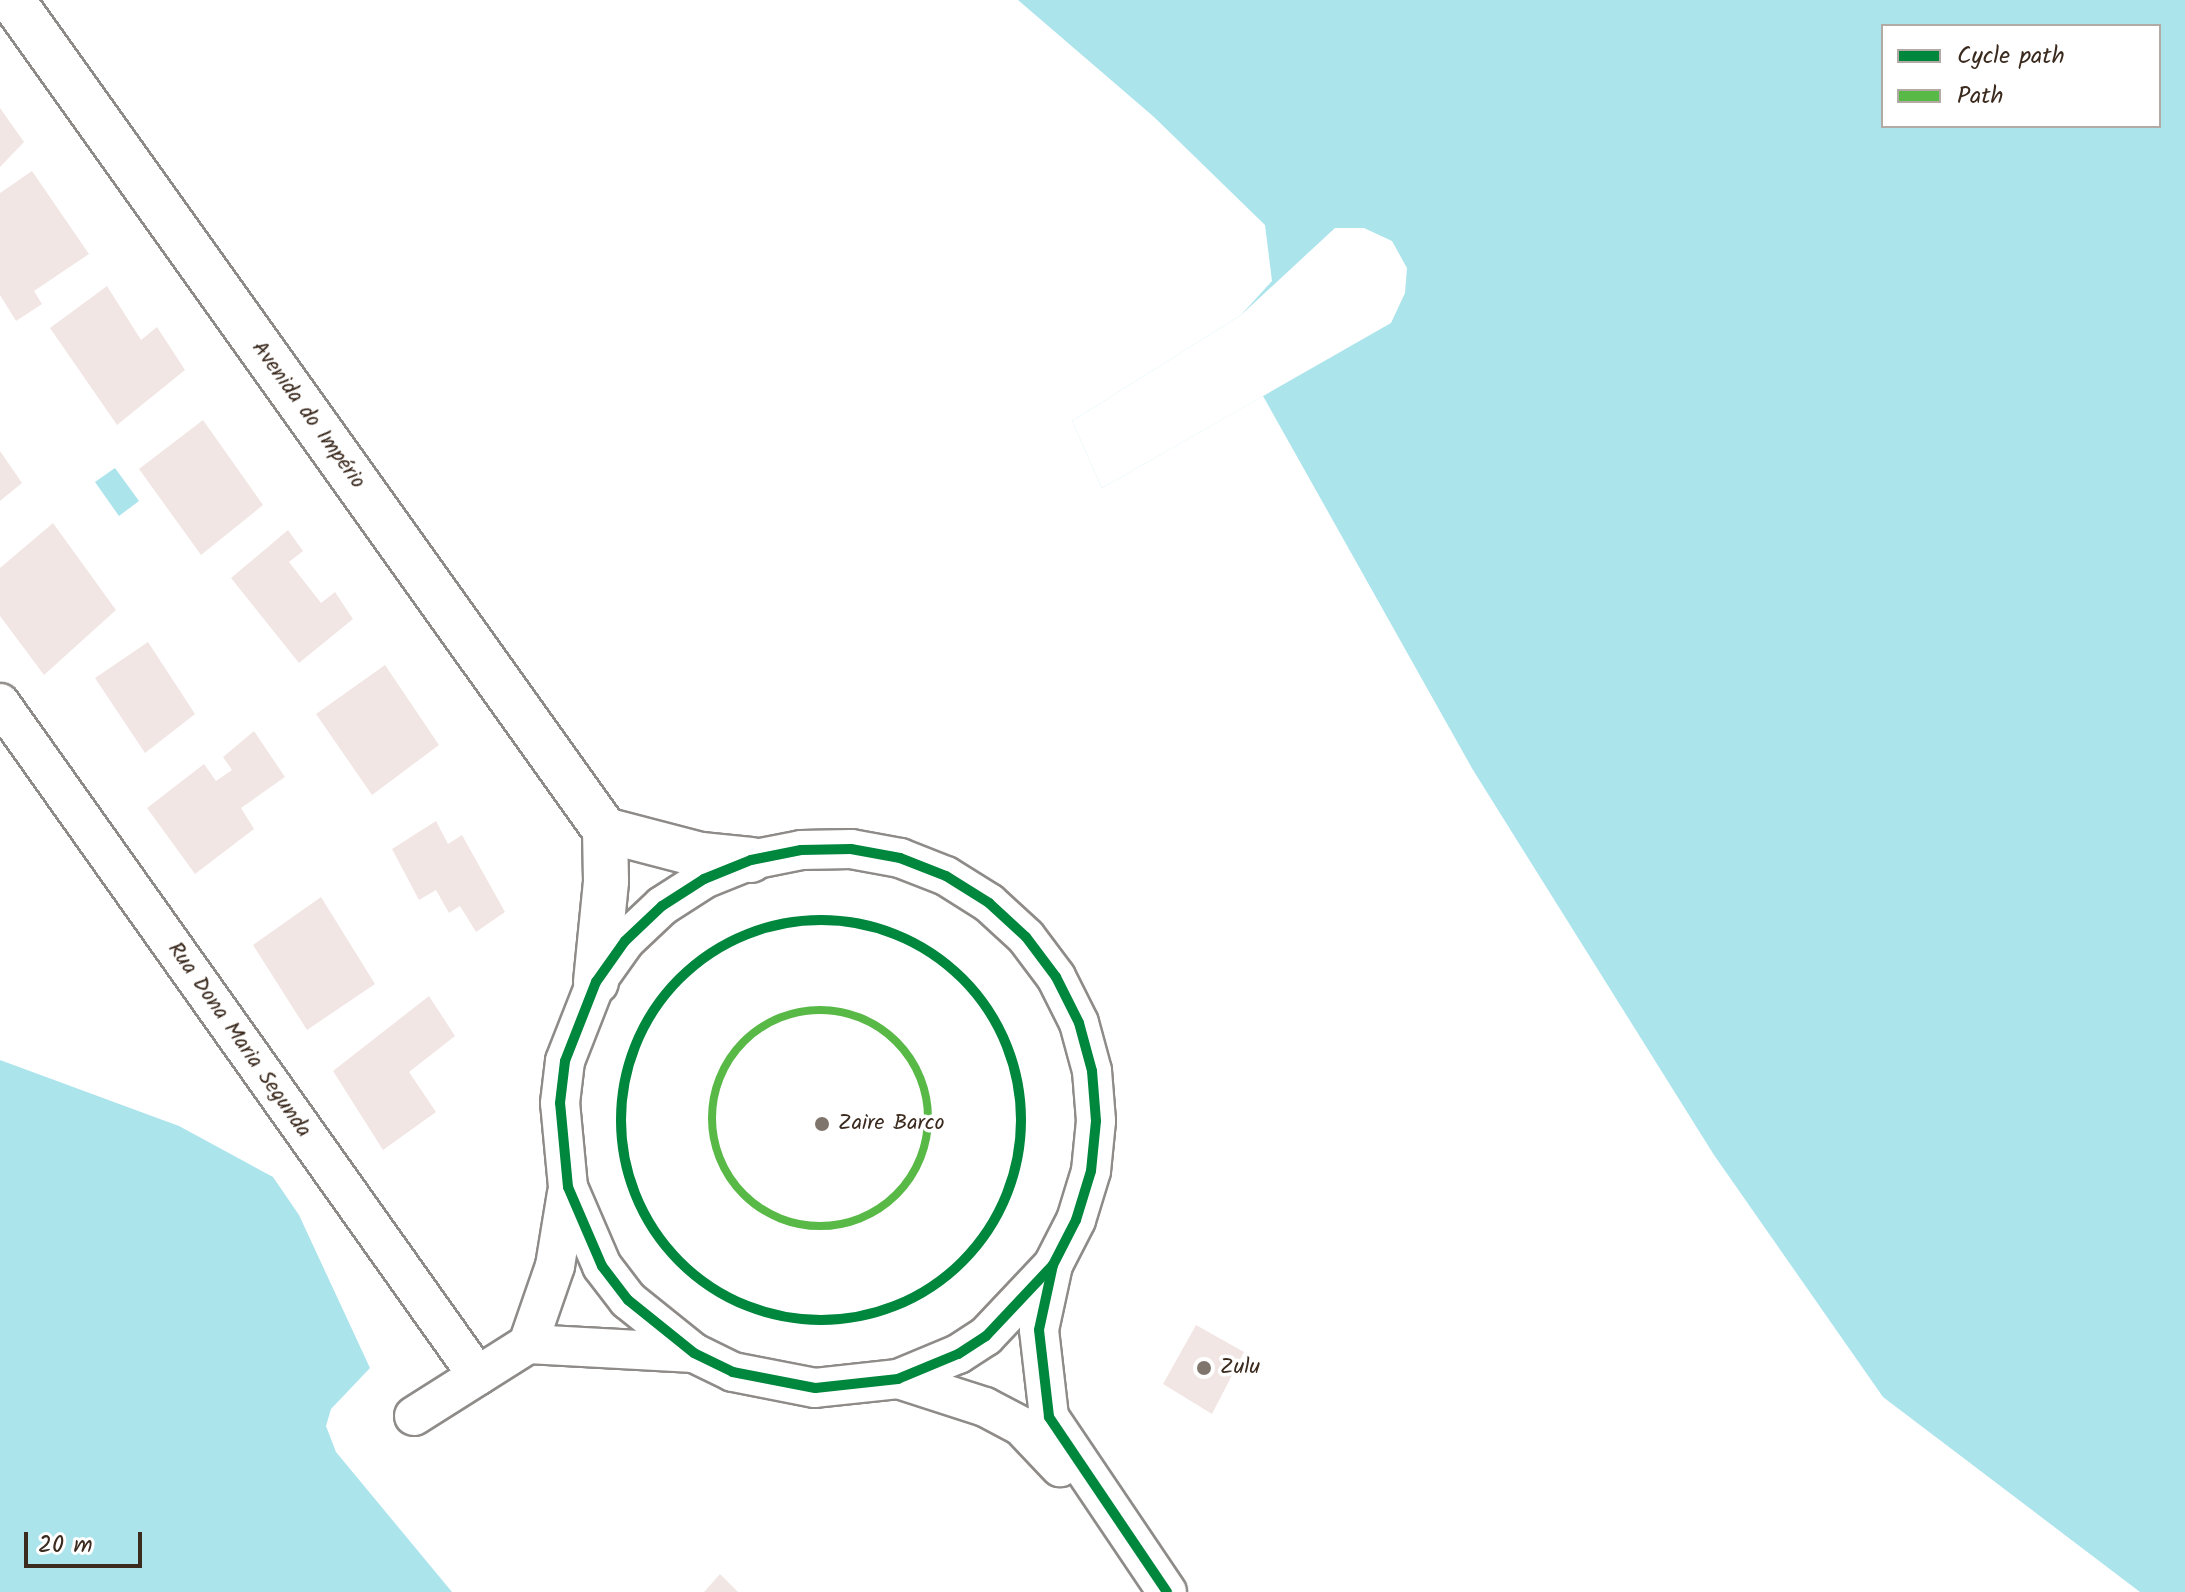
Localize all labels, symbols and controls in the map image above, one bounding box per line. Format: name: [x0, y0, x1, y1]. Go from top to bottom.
legend: [1881, 24, 2161, 128]
text: Cycle path: [1957, 37, 2065, 76]
text: Path: [1957, 77, 2003, 116]
street label: Avenida do Império: [245, 336, 371, 494]
street label: Rua Dona Maria Segunda: [161, 937, 317, 1143]
place label: Zaire Barco: [838, 1111, 945, 1137]
marker: Zaire Barco: [813, 1115, 831, 1133]
place label: Zulu: [1220, 1355, 1260, 1381]
marker: Zulu: [1195, 1359, 1213, 1377]
scale bar: [28, 1516, 146, 1566]
text: 20 m: [38, 1526, 93, 1565]

